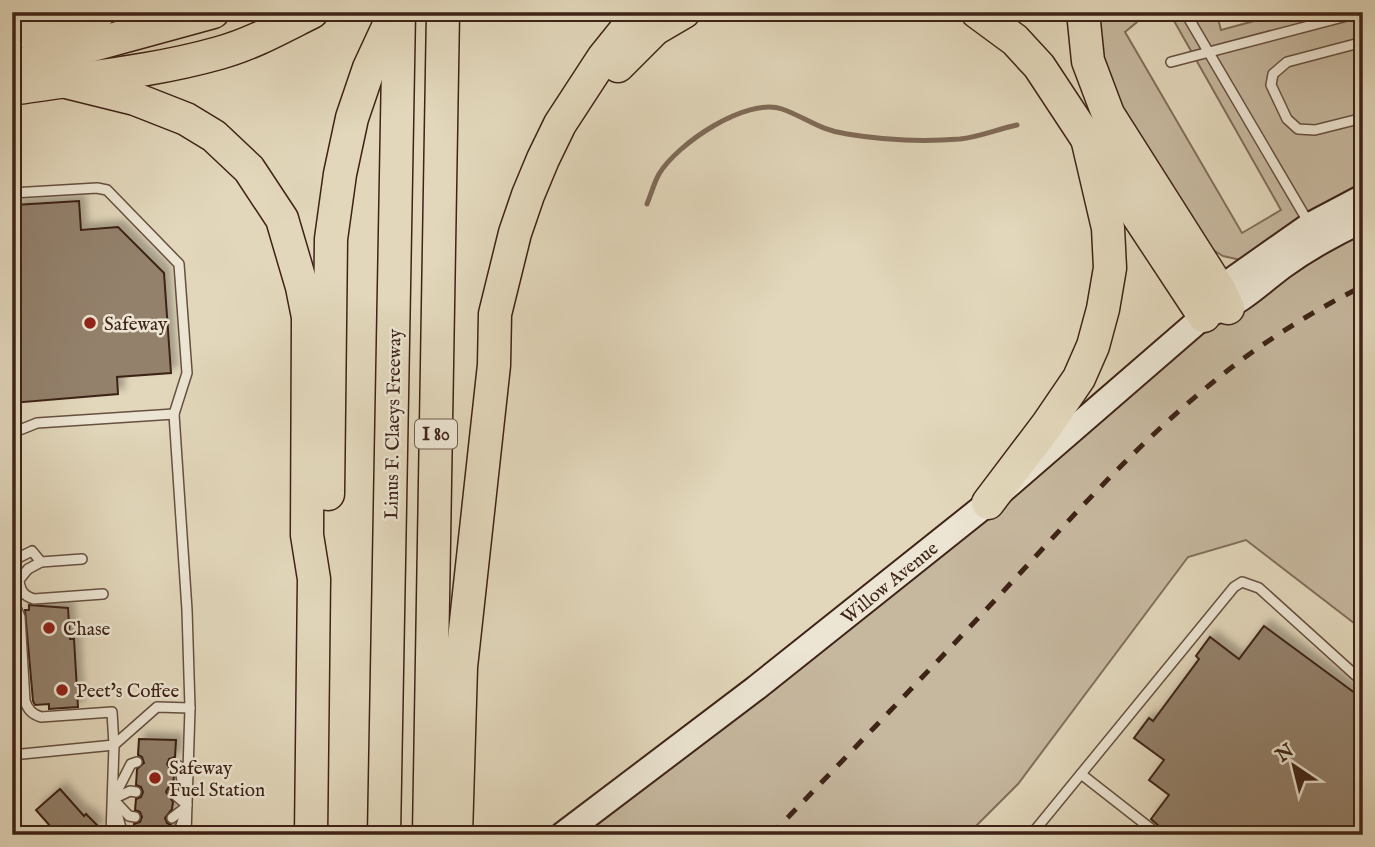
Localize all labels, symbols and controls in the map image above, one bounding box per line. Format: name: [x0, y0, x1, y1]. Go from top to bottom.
place label: Safeway: [104, 313, 168, 337]
marker: Safeway: [82, 315, 98, 331]
street label: Linus F. Claeys Freeway: [380, 328, 408, 520]
road number: I 80: [415, 420, 457, 448]
street label: Willow Avenue: [837, 537, 944, 630]
place label: Chase: [63, 618, 111, 642]
marker: Chase: [41, 620, 57, 636]
place label: Peet's Coffee: [76, 680, 179, 704]
marker: Peet's Coffee: [54, 682, 70, 698]
north arrow: [1260, 732, 1330, 802]
text: N: [1271, 739, 1299, 769]
place label: Safeway Fuel Station: [169, 757, 265, 803]
marker: Safeway Fuel Station: [147, 770, 163, 786]

